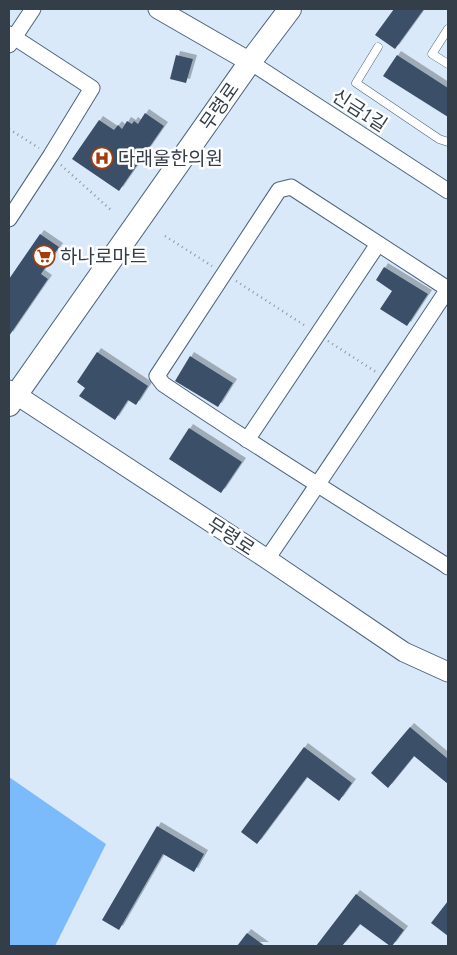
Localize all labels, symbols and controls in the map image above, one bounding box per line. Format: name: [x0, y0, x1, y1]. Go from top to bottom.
street label: 무령로: [194, 78, 244, 134]
street label: 신금1길: [328, 83, 392, 137]
hospital icon: 다래울한의원: [90, 146, 114, 170]
place label: 다래울한의원: [118, 146, 223, 170]
supermarket icon: 하나로마트: [32, 244, 56, 268]
place label: 하나로마트: [60, 244, 147, 268]
street label: 무령로: [202, 512, 260, 560]

